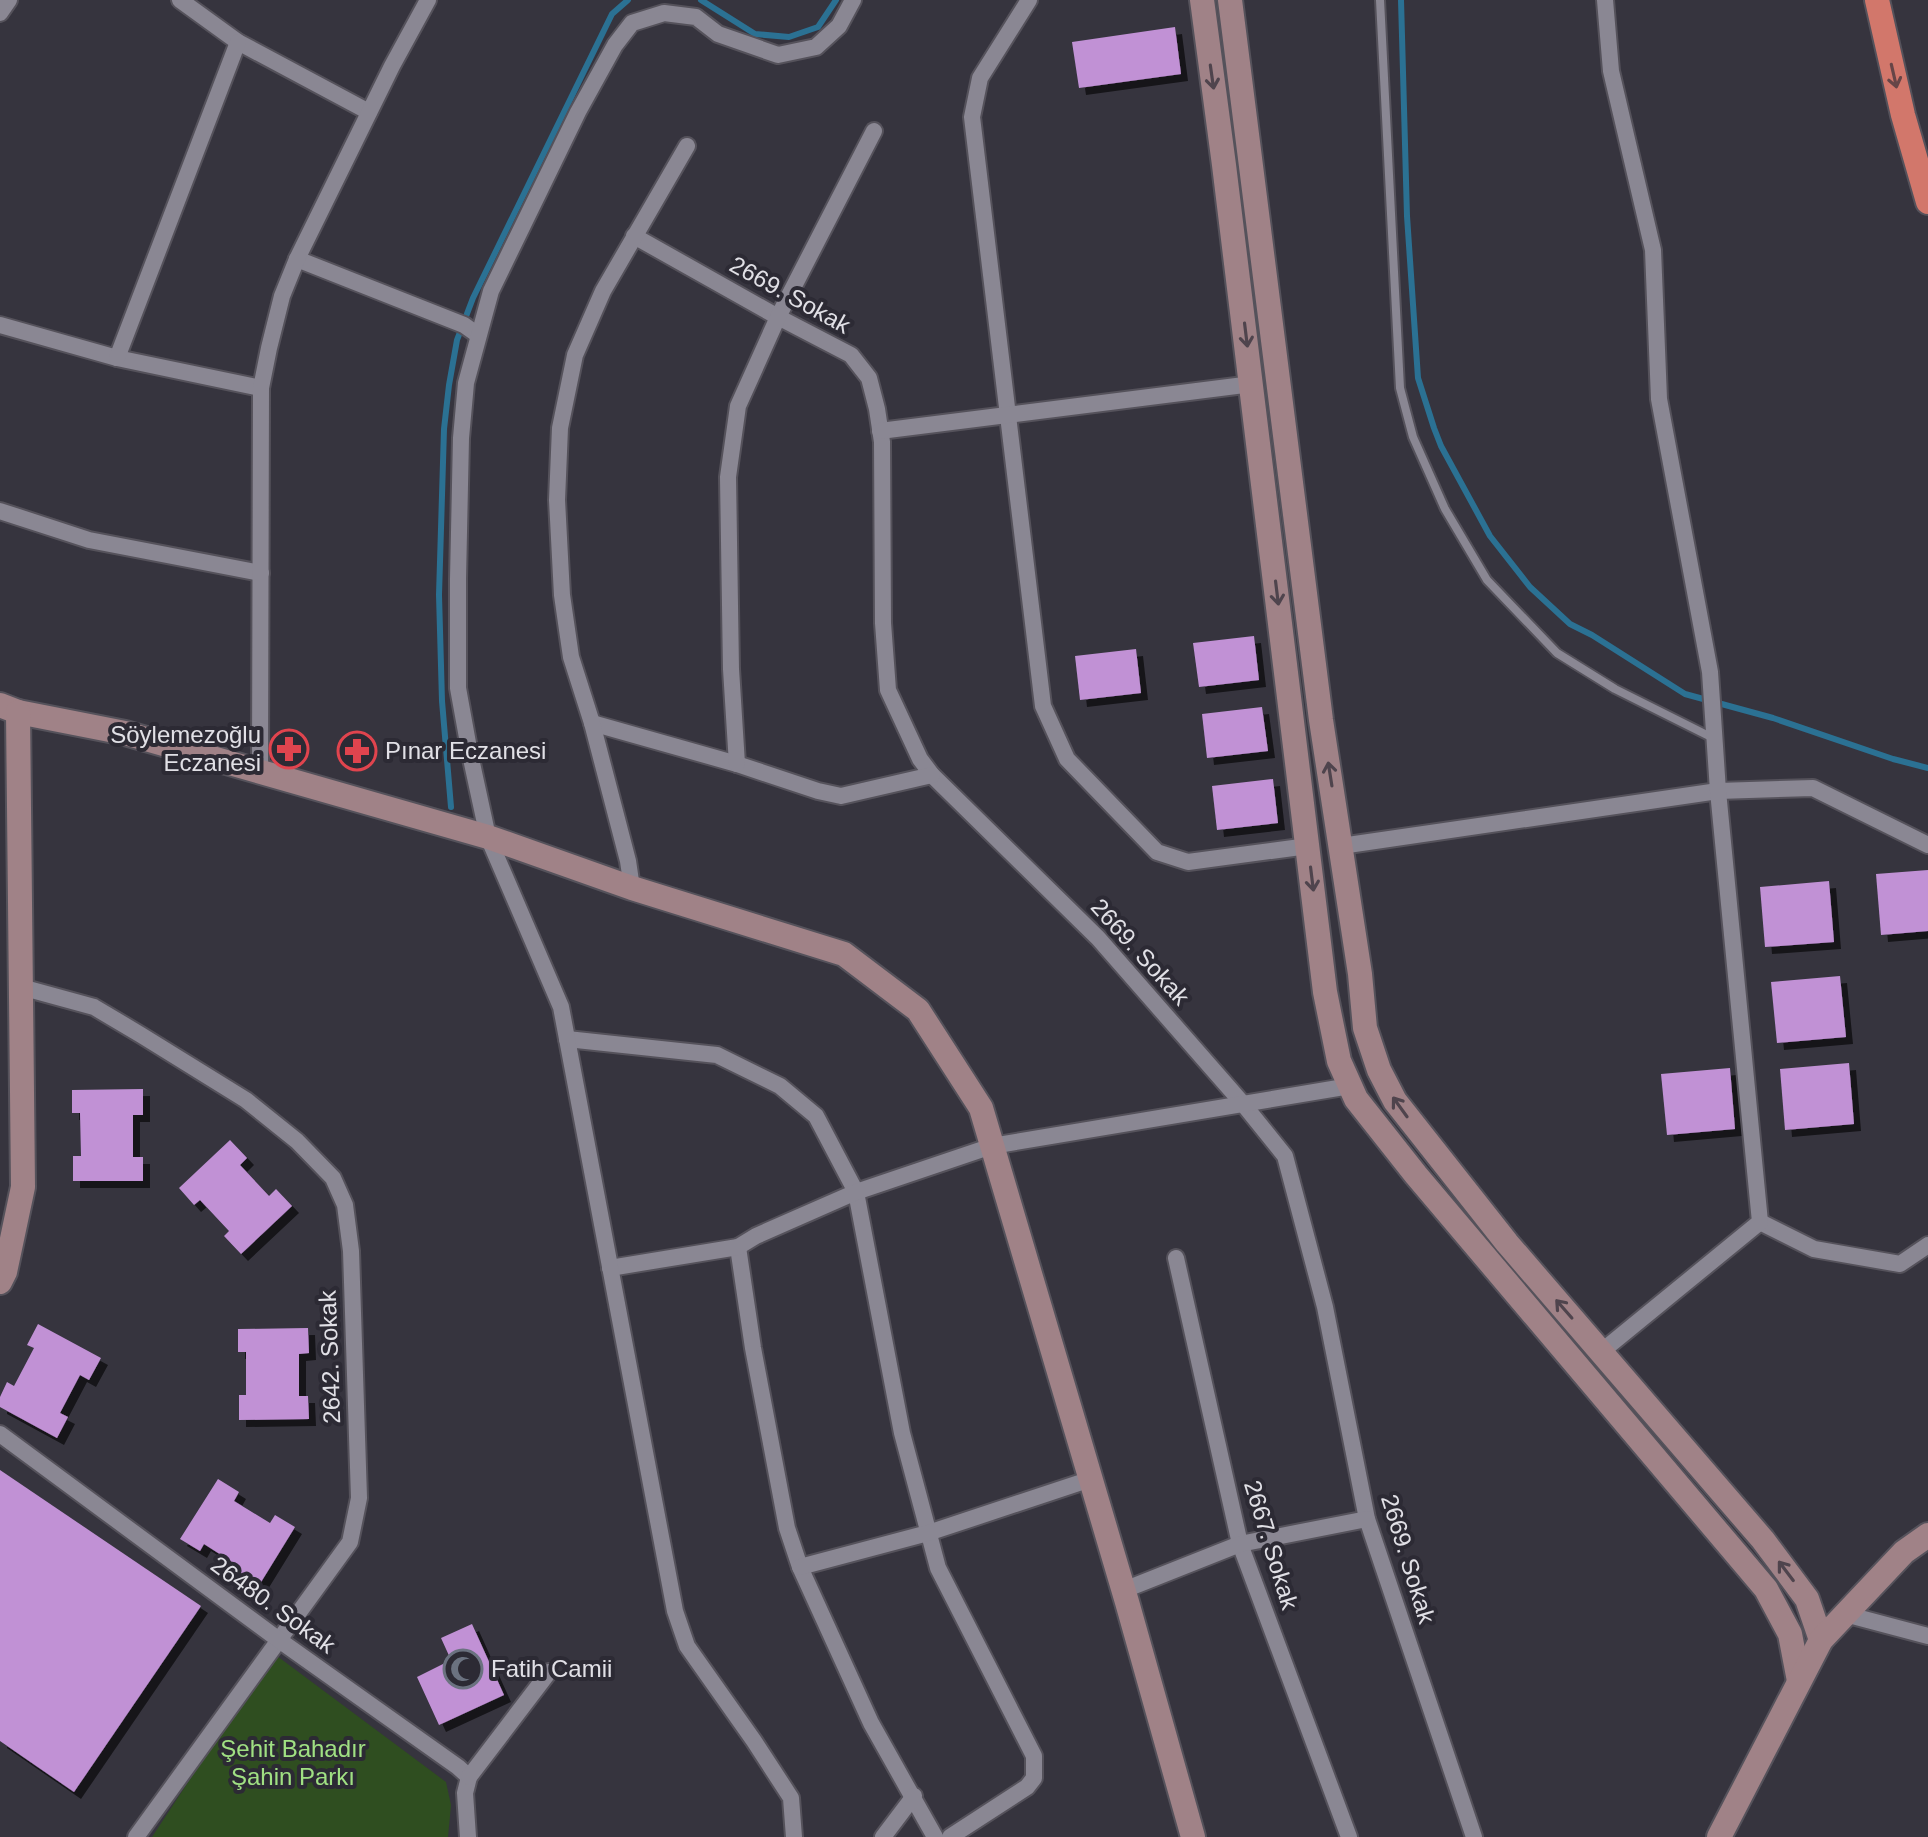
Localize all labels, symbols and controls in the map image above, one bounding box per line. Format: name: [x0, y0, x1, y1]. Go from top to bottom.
one-way arrow: [1205, 63, 1220, 90]
one-way arrow: [1887, 63, 1902, 88]
street label: 2669. Sokak: [725, 250, 856, 339]
one-way arrow: [1238, 321, 1253, 348]
one-way arrow: [1270, 579, 1285, 606]
place label: Söylemezoğlu Eczanesi: [110, 721, 261, 776]
pharmacy icon: Söylemezoğlu Eczanesi: [268, 728, 310, 770]
pharmacy icon: Pınar Eczanesi: [336, 730, 378, 772]
place label: Pınar Eczanesi: [385, 737, 546, 764]
one-way arrow: [1321, 761, 1336, 787]
one-way arrow: [1304, 865, 1319, 892]
street label: 2669. Sokak: [1086, 893, 1196, 1011]
one-way arrow: [1392, 1097, 1409, 1118]
street label: 2642. Sokak: [314, 1289, 345, 1424]
one-way arrow: [1555, 1299, 1573, 1319]
street label: 2667. Sokak: [1239, 1477, 1304, 1614]
street label: 2669. Sokak: [1376, 1491, 1441, 1628]
street label: 26480. Sokak: [206, 1551, 341, 1659]
one-way arrow: [1778, 1561, 1795, 1582]
mosque icon: Fatih Camii: [442, 1648, 484, 1690]
place label: Fatih Camii: [491, 1655, 612, 1682]
park label: Şehit Bahadır Şahin Parkı: [220, 1735, 366, 1790]

